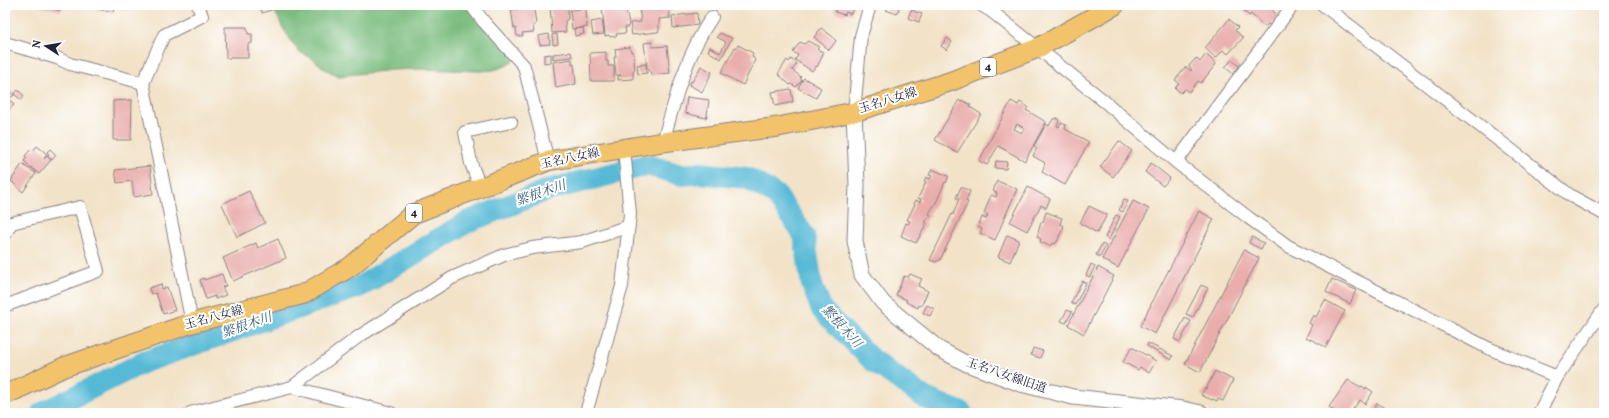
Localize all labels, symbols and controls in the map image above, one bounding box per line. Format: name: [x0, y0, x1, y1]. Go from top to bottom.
north arrow: [26, 26, 66, 66]
text: N: [30, 39, 46, 50]
road number: 4: [980, 58, 996, 76]
street label: 玉名八女線: [857, 85, 919, 117]
street label: 玉名八女線: [539, 145, 601, 173]
water label: 繁根木川: [513, 176, 570, 211]
road number: 4: [406, 204, 422, 222]
water label: 繁根木川: [817, 302, 866, 354]
street label: 玉名八女線: [183, 303, 245, 333]
water label: 繁根木川: [219, 308, 276, 343]
street label: 玉名八女線旧道: [964, 355, 1048, 397]

